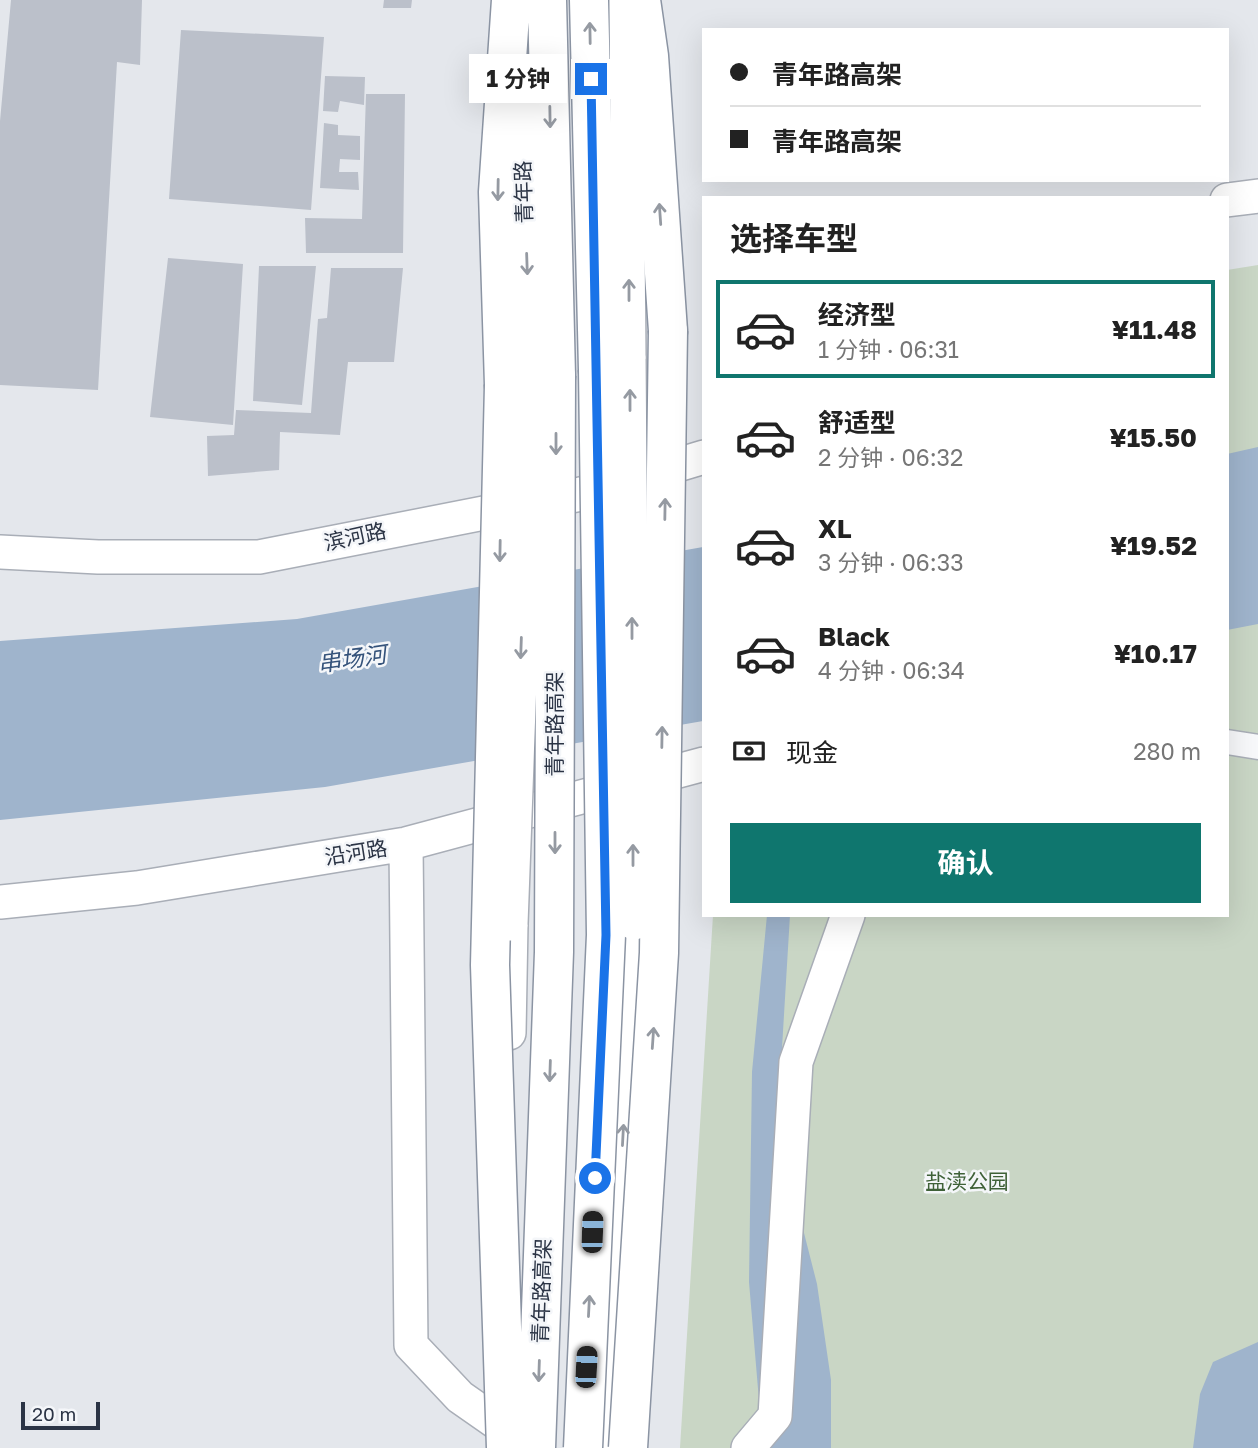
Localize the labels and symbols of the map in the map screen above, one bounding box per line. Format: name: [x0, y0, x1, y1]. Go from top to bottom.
one-way arrow: [583, 21, 596, 44]
callout: 1 分钟: [468, 55, 566, 104]
route end: [575, 63, 607, 95]
one-way arrow: [543, 105, 556, 128]
street label: 青年路: [509, 160, 537, 224]
one-way arrow: [491, 179, 505, 202]
one-way arrow: [653, 204, 666, 226]
one-way arrow: [520, 252, 533, 275]
one-way arrow: [622, 279, 636, 302]
one-way arrow: [623, 389, 637, 412]
one-way arrow: [549, 432, 563, 455]
one-way arrow: [658, 498, 672, 521]
street label: 滨河路: [321, 517, 388, 555]
one-way arrow: [493, 539, 506, 562]
one-way arrow: [625, 616, 638, 639]
one-way arrow: [515, 636, 528, 659]
water label: 串场河: [316, 639, 392, 677]
street label: 青年路高架: [541, 672, 567, 777]
one-way arrow: [655, 726, 669, 749]
one-way arrow: [548, 831, 562, 854]
street label: 沿河路: [323, 834, 389, 870]
one-way arrow: [627, 844, 640, 867]
one-way arrow: [647, 1027, 660, 1049]
one-way arrow: [543, 1059, 556, 1082]
one-way arrow: [617, 1124, 630, 1147]
route start: [579, 1162, 611, 1194]
park label: 盐渎公园: [925, 1168, 1009, 1194]
car: [581, 1211, 604, 1253]
street label: 青年路高架: [526, 1238, 556, 1344]
one-way arrow: [583, 1296, 596, 1318]
car: [575, 1345, 598, 1389]
one-way arrow: [532, 1360, 545, 1383]
scale bar: [21, 1399, 100, 1431]

